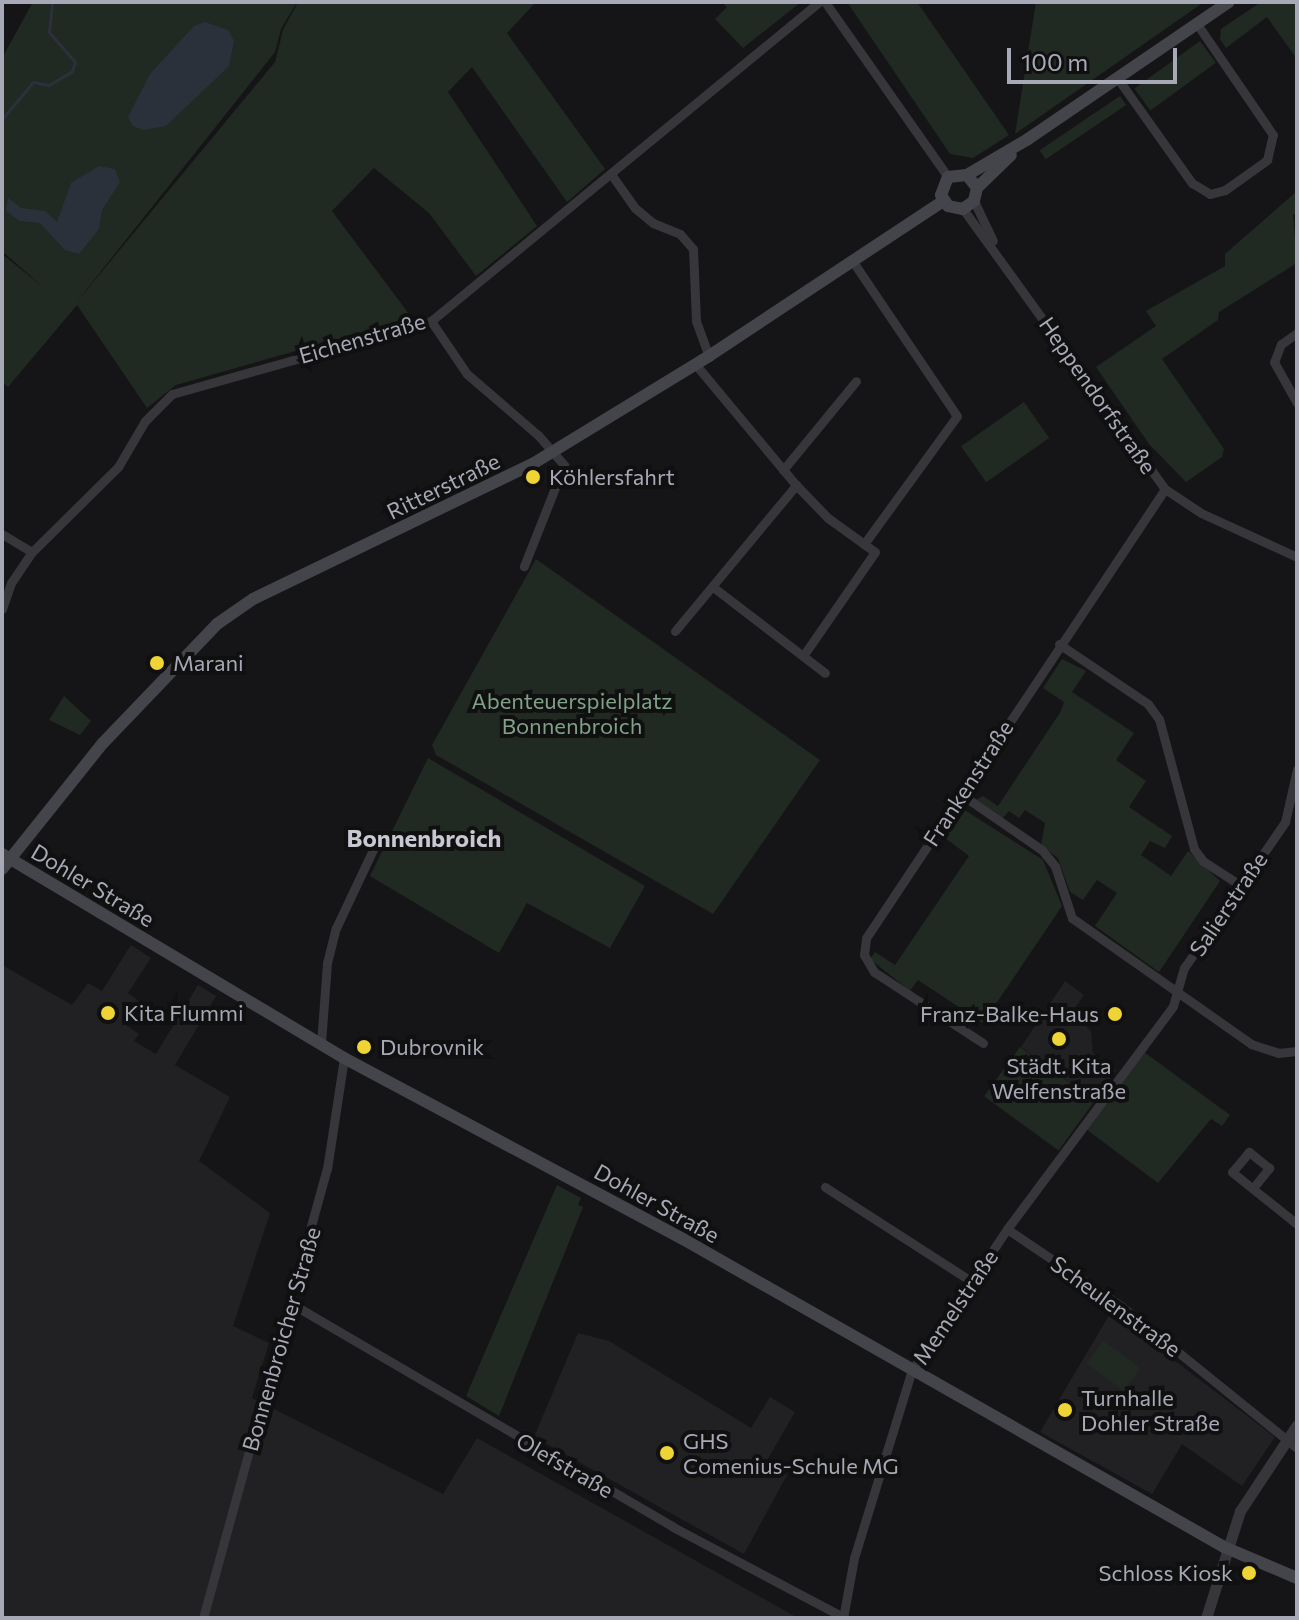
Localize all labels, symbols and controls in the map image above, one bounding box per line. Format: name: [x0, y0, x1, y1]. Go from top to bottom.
scale bar: [1011, 32, 1181, 82]
text: 100 m: [1021, 47, 1088, 76]
street label: Eichenstraße: [296, 307, 428, 369]
street label: Heppendorfstraße: [1034, 312, 1162, 478]
street label: Ritterstraße: [382, 447, 504, 525]
place label: Köhlersfahrt: [549, 464, 675, 490]
marker: Köhlersfahrt: [524, 468, 542, 486]
place label: Marani: [173, 650, 244, 676]
marker: Marani: [148, 654, 166, 672]
park label: Abenteuerspielplatz Bonnenbroich: [471, 687, 673, 738]
street label: Frankenstraße: [918, 715, 1018, 851]
district label: Bonnenbroich: [347, 824, 501, 852]
street label: Dohler Straße: [27, 838, 159, 932]
street label: Salierstraße: [1184, 847, 1272, 961]
place label: Kita Flummi: [124, 1000, 244, 1026]
place label: Franz-Balke-Haus: [920, 1001, 1099, 1027]
marker: Kita Flummi: [99, 1004, 117, 1022]
marker: Franz-Balke-Haus: [1106, 1005, 1124, 1023]
marker: Städt. Kita Welfenstraße: [1050, 1030, 1068, 1048]
place label: Dubrovnik: [380, 1034, 484, 1060]
marker: Dubrovnik: [355, 1038, 373, 1056]
place label: Städt. Kita Welfenstraße: [992, 1052, 1126, 1104]
street label: Dohler Straße: [590, 1158, 724, 1248]
street label: Bonnenbroicher Straße: [236, 1224, 326, 1454]
street label: Memelstraße: [907, 1244, 1003, 1370]
street label: Scheulenstraße: [1046, 1250, 1186, 1362]
place label: Turnhalle Dohler Straße: [1081, 1384, 1220, 1436]
marker: Turnhalle Dohler Straße: [1056, 1401, 1074, 1419]
street label: Olefstraße: [512, 1427, 618, 1503]
place label: GHS Comenius-Schule MG: [683, 1427, 899, 1478]
marker: GHS Comenius-Schule MG: [658, 1444, 676, 1462]
place label: Schloss Kiosk: [1099, 1560, 1233, 1586]
marker: Schloss Kiosk: [1240, 1564, 1258, 1582]

